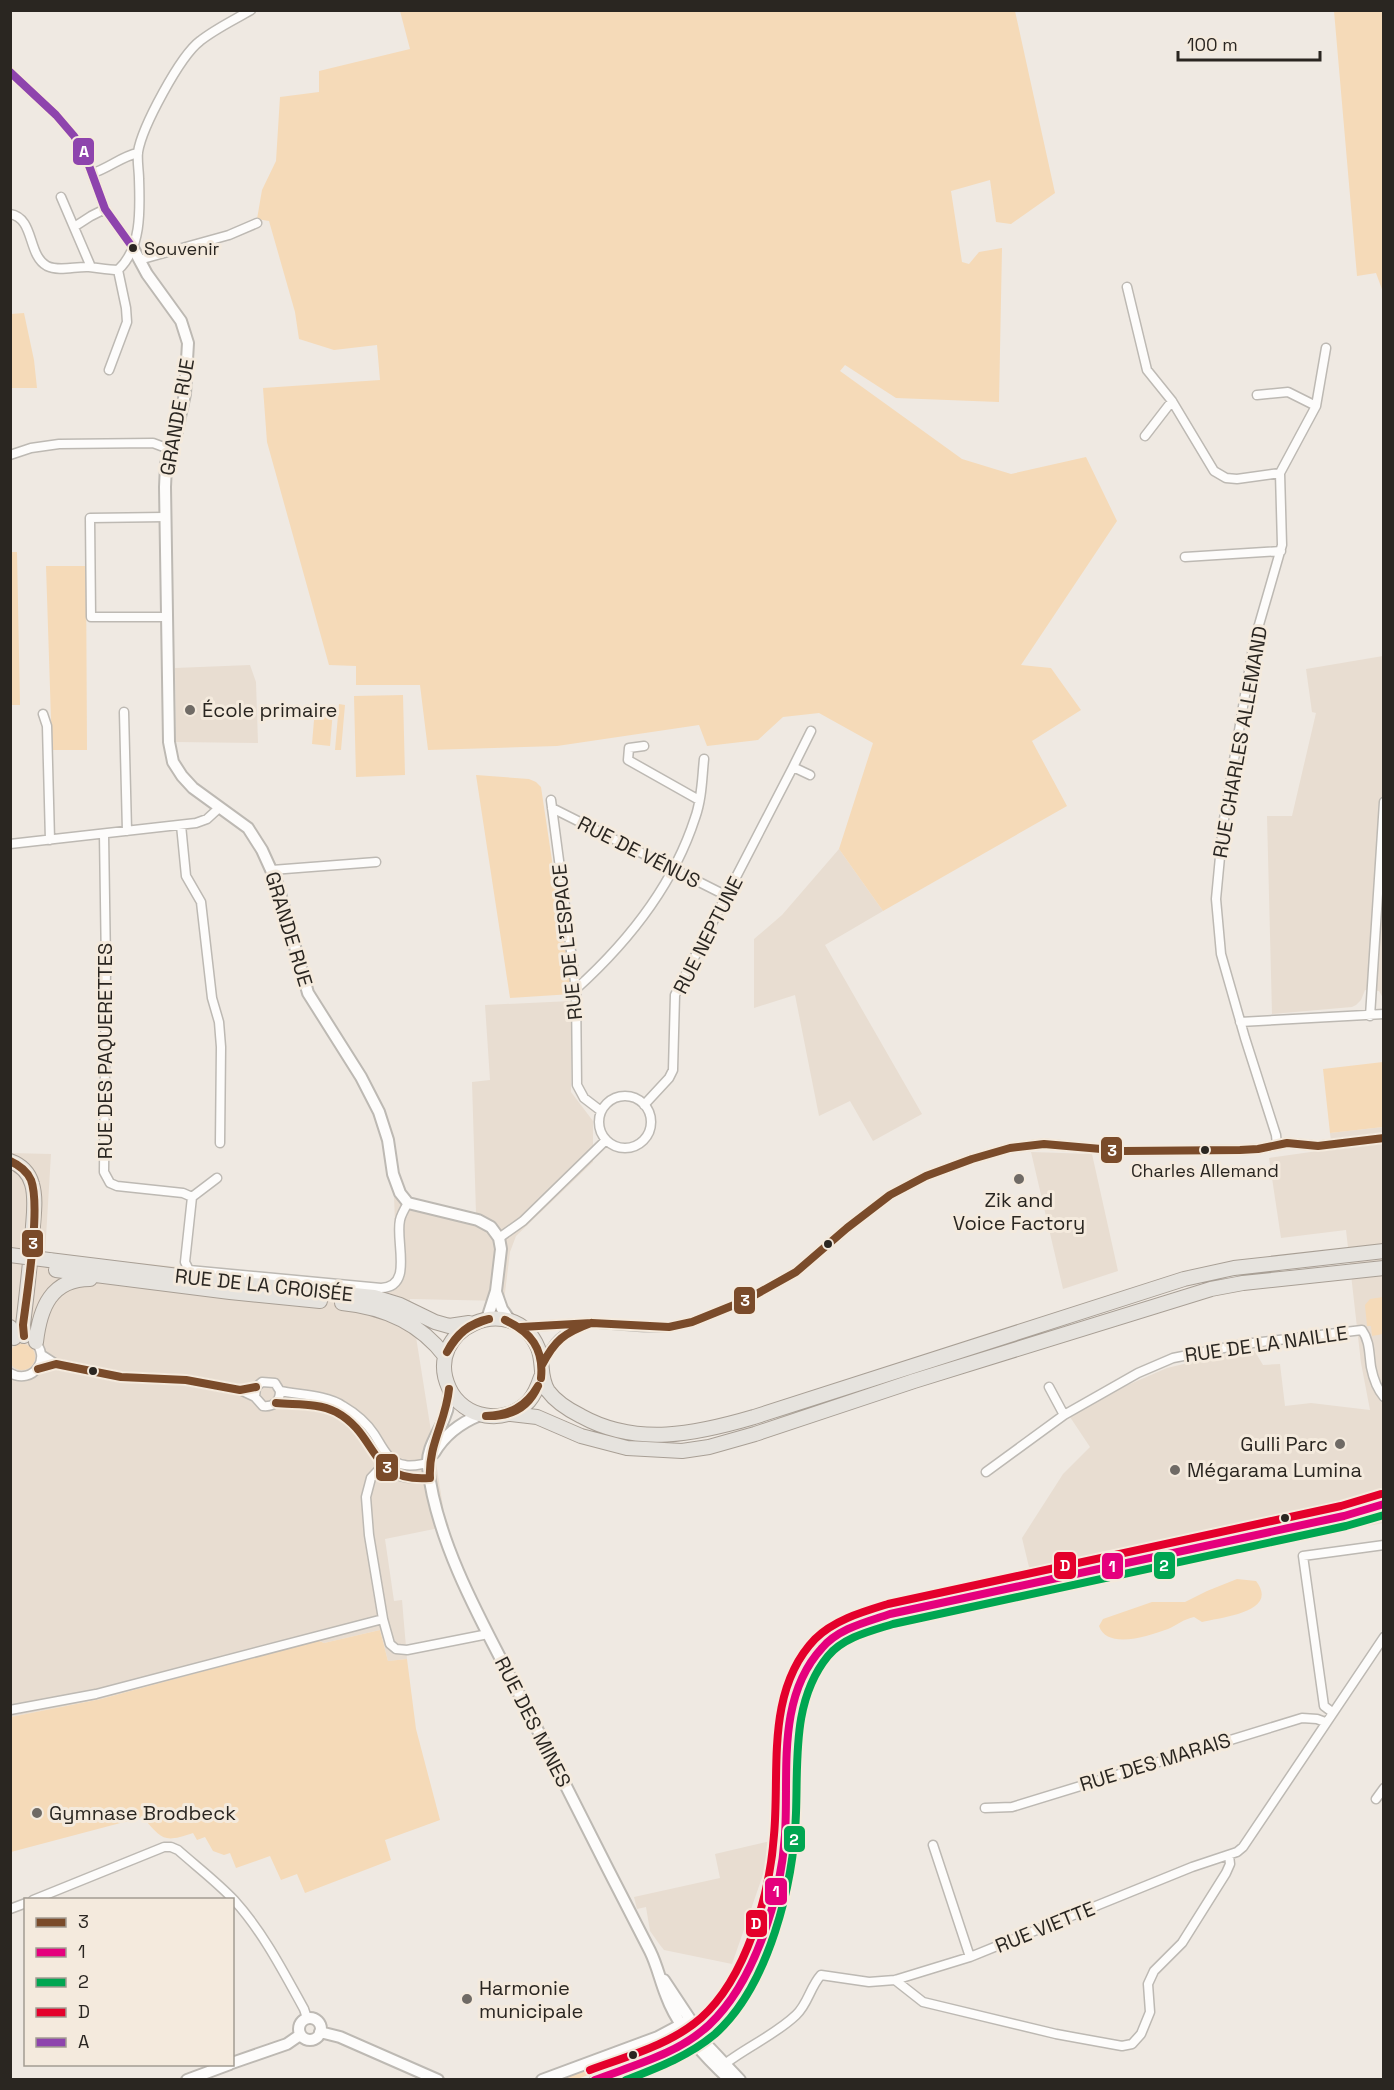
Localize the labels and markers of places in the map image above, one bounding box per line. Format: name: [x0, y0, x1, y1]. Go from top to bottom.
place label: Souvenir: [144, 237, 220, 260]
marker: Souvenir: [127, 242, 139, 254]
place label: École primaire: [202, 697, 337, 723]
marker: École primaire: [183, 703, 197, 717]
marker: Charles Allemand: [1199, 1144, 1211, 1156]
place label: Charles Allemand: [1131, 1159, 1279, 1182]
marker: Zik and Voice Factory: [1012, 1172, 1026, 1186]
place label: Zik and Voice Factory: [953, 1187, 1085, 1236]
unlabelled marker: [822, 1238, 834, 1250]
unlabelled marker: [87, 1365, 99, 1377]
place label: Gulli Parc: [1240, 1431, 1328, 1457]
marker: Gulli Parc: [1333, 1437, 1347, 1451]
place label: Mégarama Lumina: [1187, 1457, 1362, 1483]
marker: Mégarama Lumina: [1168, 1463, 1182, 1477]
unlabelled marker: [1279, 1512, 1291, 1524]
place label: Gymnase Brodbeck: [49, 1800, 236, 1826]
marker: Gymnase Brodbeck: [30, 1806, 44, 1820]
place label: Harmonie municipale: [479, 1975, 583, 2024]
marker: Harmonie municipale: [460, 1992, 474, 2006]
unlabelled marker: [627, 2049, 639, 2061]

